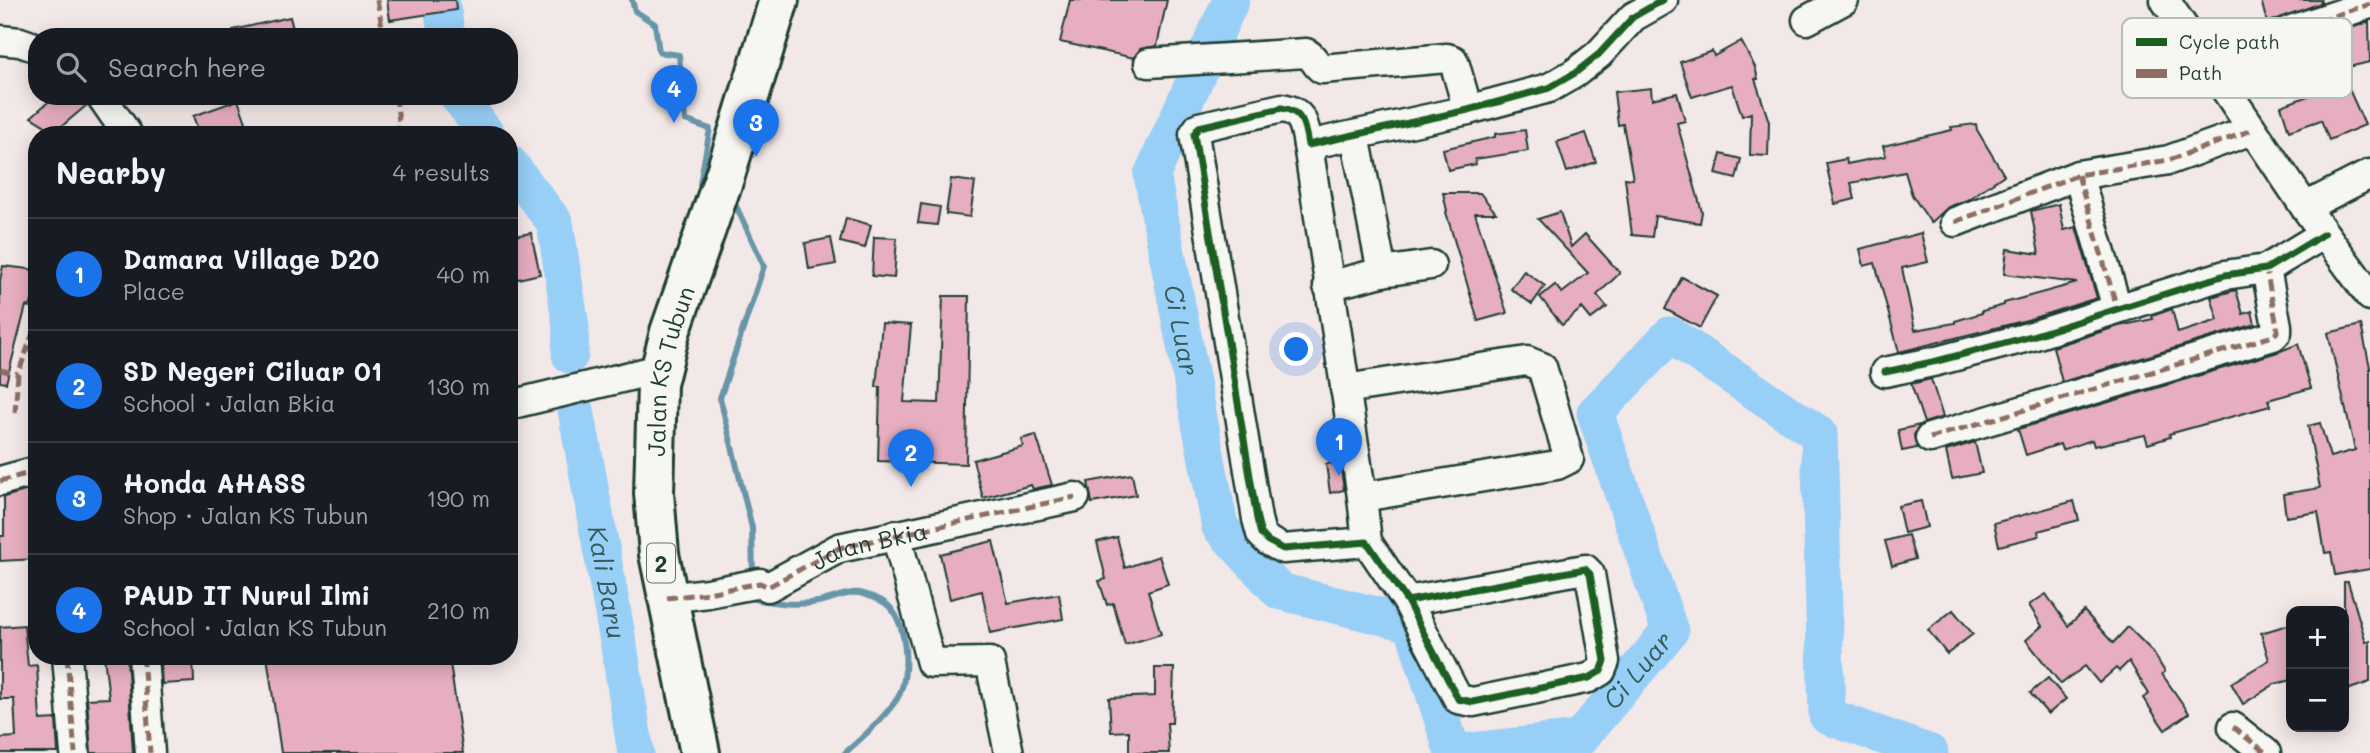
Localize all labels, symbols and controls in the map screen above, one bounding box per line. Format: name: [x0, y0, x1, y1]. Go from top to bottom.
legend: [2122, 18, 2352, 98]
search box: [28, 28, 518, 105]
text: Cycle path: [2179, 29, 2279, 54]
icon: search: [52, 48, 90, 86]
text: Search here: [108, 50, 266, 84]
text: Path: [2179, 60, 2222, 85]
pin: 4: [651, 65, 697, 123]
pin: 3: [733, 99, 779, 157]
text: Nearby: [56, 152, 166, 192]
text: 4 results: [393, 157, 490, 187]
text: Damara Village D20: [123, 242, 379, 276]
text: 1: [74, 259, 84, 289]
text: 40 m: [437, 259, 490, 289]
text: Place: [123, 276, 185, 306]
street label: Jalan KS Tubun: [640, 282, 701, 457]
water label: Ci Luar: [1157, 282, 1207, 379]
your location: [1279, 332, 1313, 366]
text: SD Negeri Ciluar 01: [123, 354, 382, 388]
text: 2: [73, 371, 85, 401]
text: 130 m: [426, 371, 490, 401]
text: School · Jalan Bkia: [123, 388, 335, 418]
pin: 1: [1316, 418, 1362, 476]
pin: 2: [888, 429, 934, 487]
text: Honda AHASS: [123, 466, 306, 500]
text: 3: [72, 483, 86, 513]
text: 190 m: [426, 483, 490, 513]
text: Shop · Jalan KS Tubun: [123, 500, 368, 530]
street label: Jalan Bkia: [805, 514, 930, 576]
water label: Kali Baru: [580, 523, 634, 642]
road number: 2: [647, 544, 675, 582]
text: PAUD IT Nurul Ilmi: [123, 578, 370, 612]
text: 4: [72, 595, 86, 625]
text: 210 m: [427, 595, 490, 625]
map controls: [2286, 606, 2349, 732]
button: +: [2286, 606, 2349, 669]
text: School · Jalan KS Tubun: [123, 612, 387, 642]
water label: Ci Luar: [1595, 624, 1680, 716]
button: −: [2286, 669, 2349, 732]

